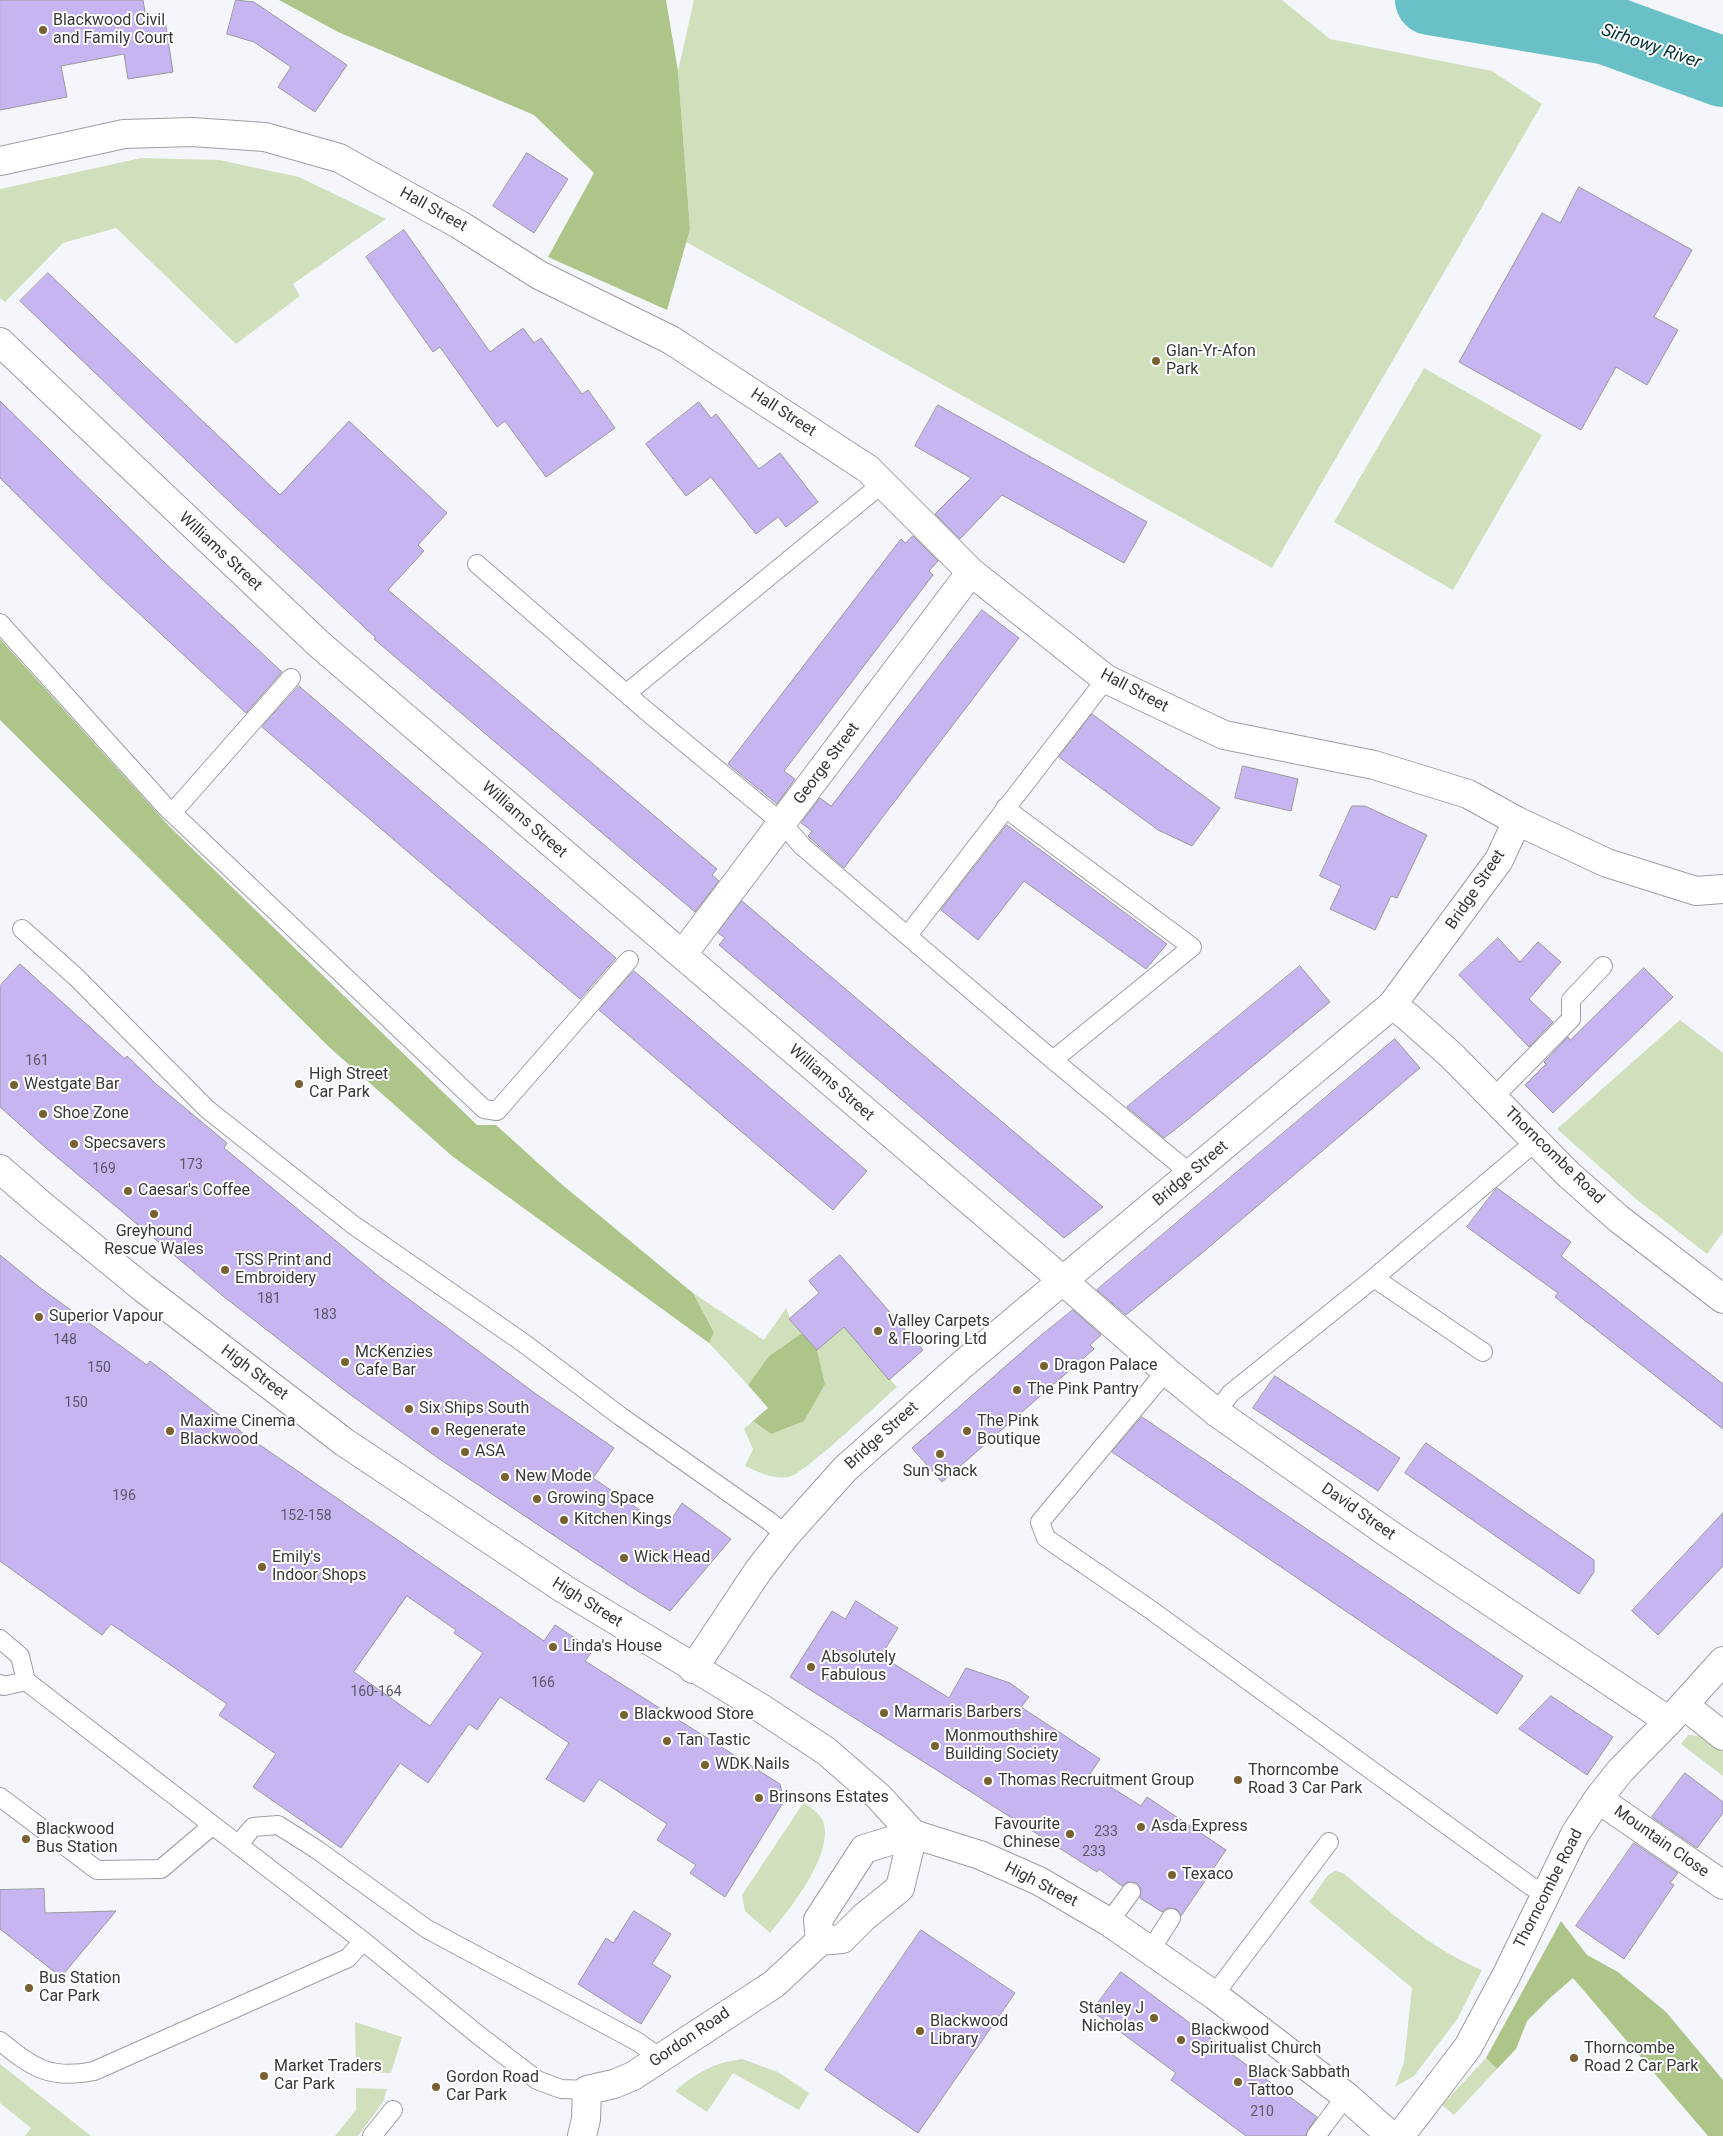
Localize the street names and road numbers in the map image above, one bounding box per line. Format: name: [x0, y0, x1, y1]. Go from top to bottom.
street label: Hall Street: [396, 184, 470, 236]
street label: Hall Street: [747, 385, 819, 441]
street label: Williams Street: [174, 509, 266, 595]
street label: Hall Street: [1097, 665, 1171, 717]
street label: George Street: [790, 719, 864, 809]
street label: Williams Street: [477, 778, 571, 862]
street label: Bridge Street: [1442, 847, 1510, 933]
street label: Williams Street: [784, 1041, 878, 1125]
street label: Thorncombe Road: [1500, 1103, 1608, 1209]
street label: Bridge Street: [1150, 1137, 1232, 1211]
street label: High Street: [217, 1341, 291, 1405]
street label: Bridge Street: [841, 1398, 923, 1474]
street label: David Street: [1317, 1479, 1399, 1545]
street label: High Street: [548, 1574, 626, 1632]
street label: Mountain Close: [1610, 1802, 1712, 1882]
street label: Thorncombe Road: [1511, 1826, 1587, 1952]
street label: High Street: [1001, 1858, 1081, 1912]
street label: Gordon Road: [646, 2004, 734, 2072]

